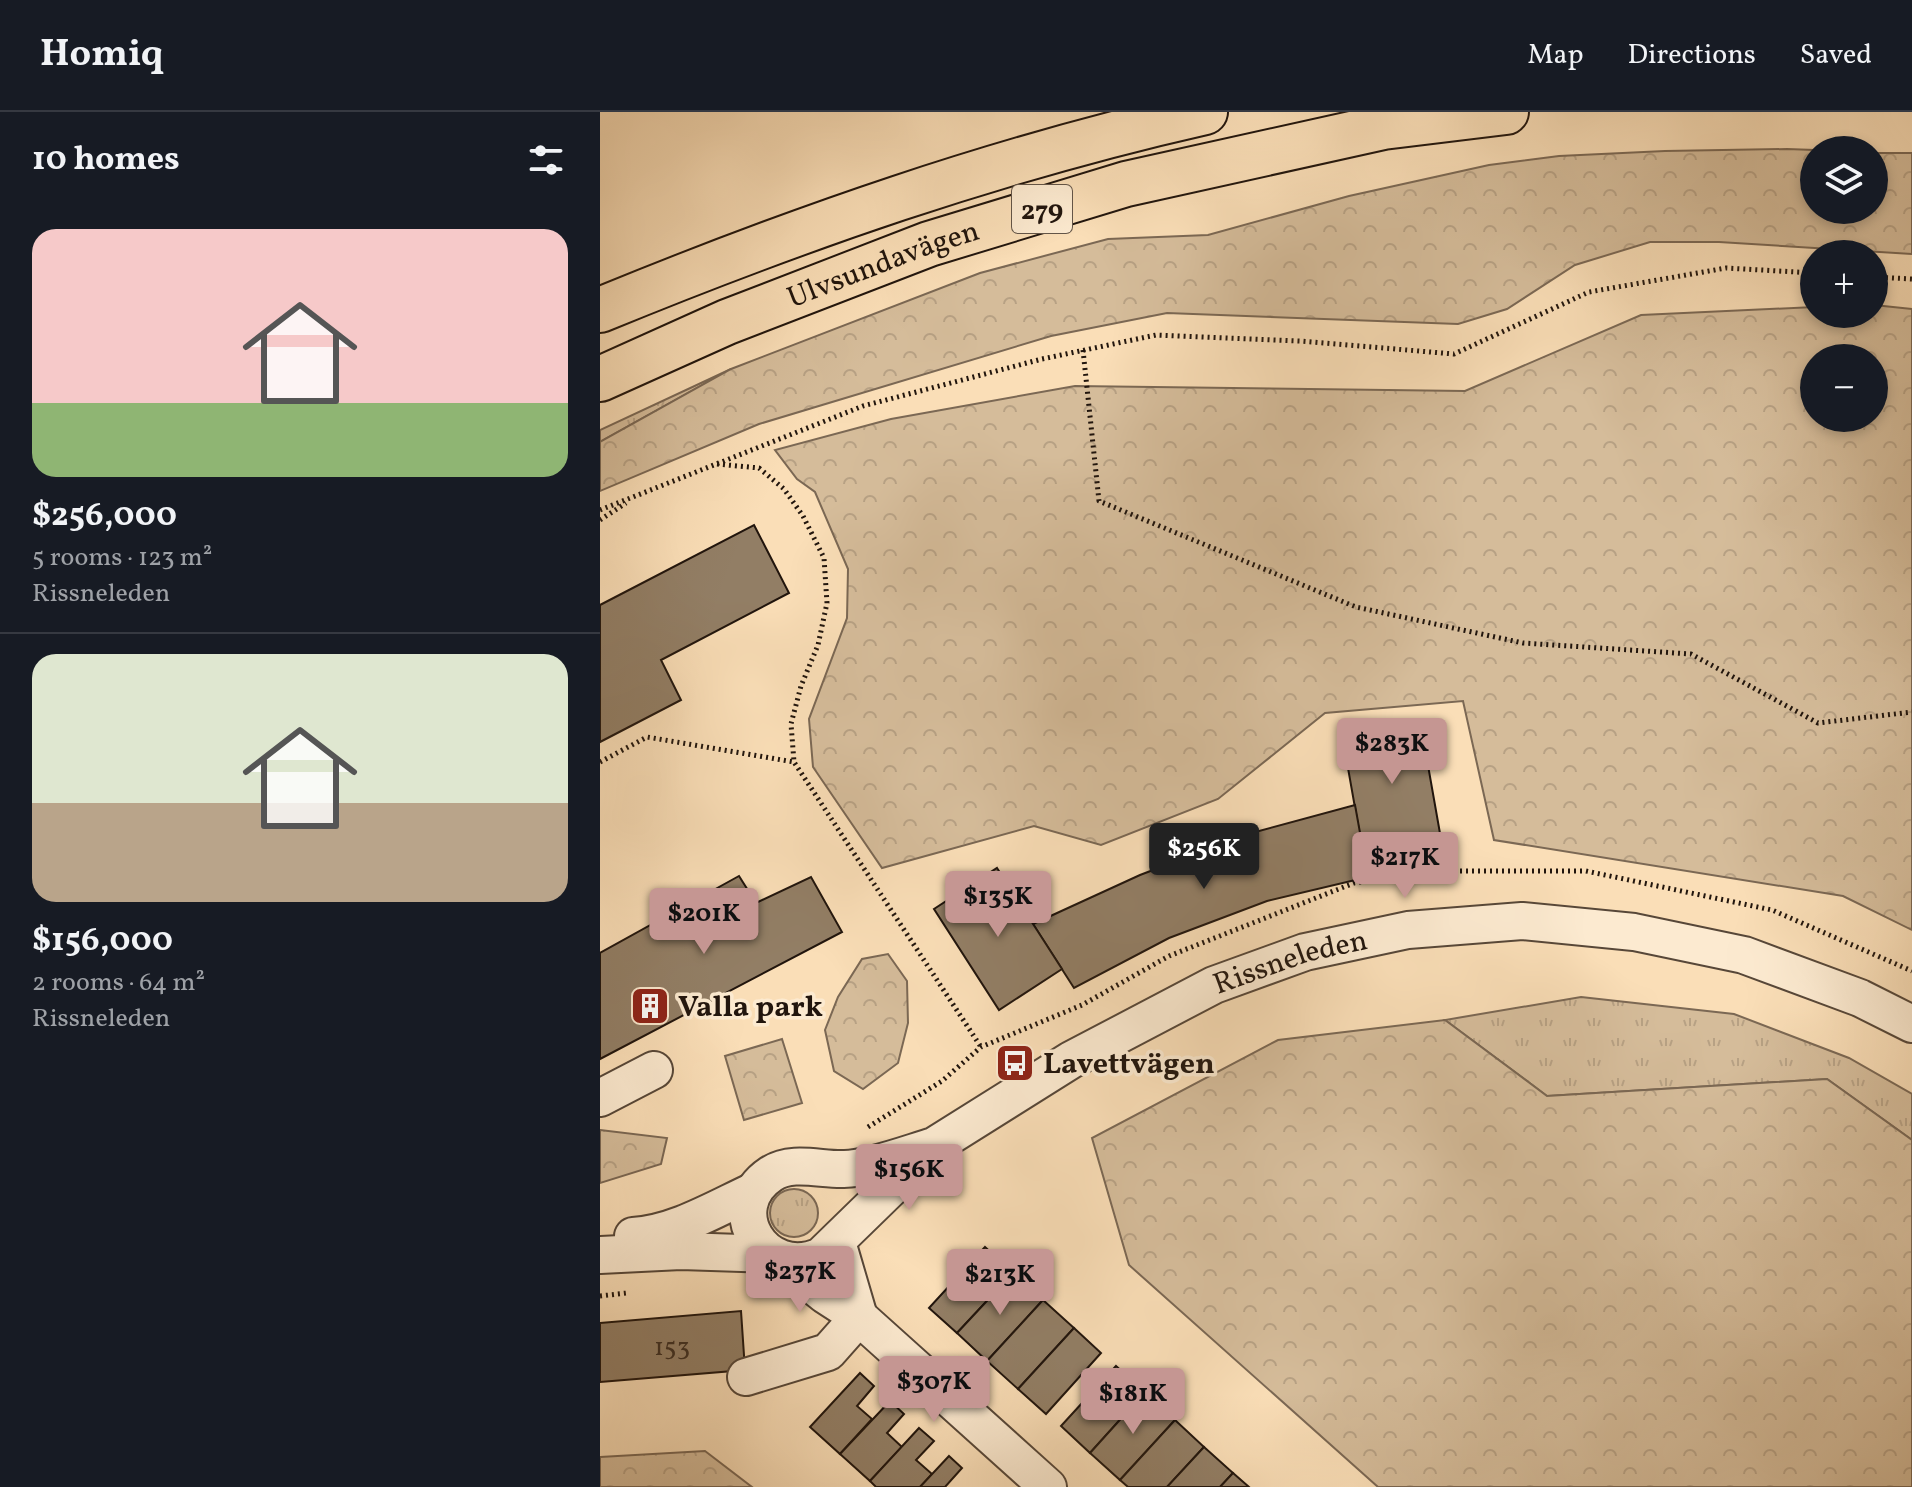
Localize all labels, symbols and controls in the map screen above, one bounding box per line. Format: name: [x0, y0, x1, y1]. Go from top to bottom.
text: Homiq: [40, 29, 163, 82]
text: Map: [1528, 36, 1584, 75]
text: Directions: [1628, 36, 1756, 75]
text: Saved: [1800, 36, 1872, 75]
map controls: [1800, 136, 1888, 432]
button: layers: [1800, 136, 1888, 224]
text: 10 homes: [32, 137, 180, 184]
icon: filters: [524, 138, 568, 182]
road number: 279: [1012, 185, 1072, 233]
street label: Ulvsundavägen: [782, 211, 985, 320]
button: +: [1800, 240, 1888, 328]
icon: home: [228, 281, 372, 425]
button: −: [1800, 344, 1888, 432]
text: $256,000: [32, 493, 177, 540]
text: 5 rooms · 123 m²: [32, 540, 212, 576]
text: Rissneleden: [32, 576, 170, 612]
icon: home: [228, 706, 372, 850]
pin: $283K: [1336, 718, 1448, 786]
text: $283K: [1355, 726, 1429, 762]
pin: $256K: [1148, 823, 1260, 891]
text: $256K: [1167, 831, 1241, 867]
pin: $217K: [1349, 832, 1461, 900]
text: $217K: [1370, 840, 1440, 876]
pin: $135K: [942, 871, 1054, 939]
text: $135K: [963, 879, 1033, 915]
pin: $201K: [648, 888, 760, 956]
text: $201K: [667, 896, 741, 932]
text: $156,000: [32, 918, 173, 965]
street label: Rissneleden: [1208, 920, 1372, 1007]
text: 2 rooms · 64 m²: [32, 965, 205, 1001]
building icon: Valla park: [629, 985, 671, 1027]
place label: Valla park: [678, 987, 823, 1029]
text: Rissneleden: [32, 1001, 170, 1037]
bus stop icon: Lavettvägen: [994, 1042, 1036, 1084]
place label: Lavettvägen: [1043, 1044, 1215, 1086]
pin: $156K: [853, 1144, 965, 1212]
text: $156K: [874, 1152, 944, 1188]
pin: $237K: [744, 1246, 856, 1314]
pin: $213K: [944, 1249, 1056, 1317]
text: $237K: [764, 1254, 836, 1290]
text: $213K: [965, 1257, 1035, 1293]
house number: 153: [654, 1330, 690, 1366]
pin: $307K: [878, 1356, 990, 1424]
text: $307K: [897, 1364, 971, 1400]
pin: $181K: [1077, 1368, 1189, 1436]
text: $181K: [1099, 1376, 1167, 1412]

